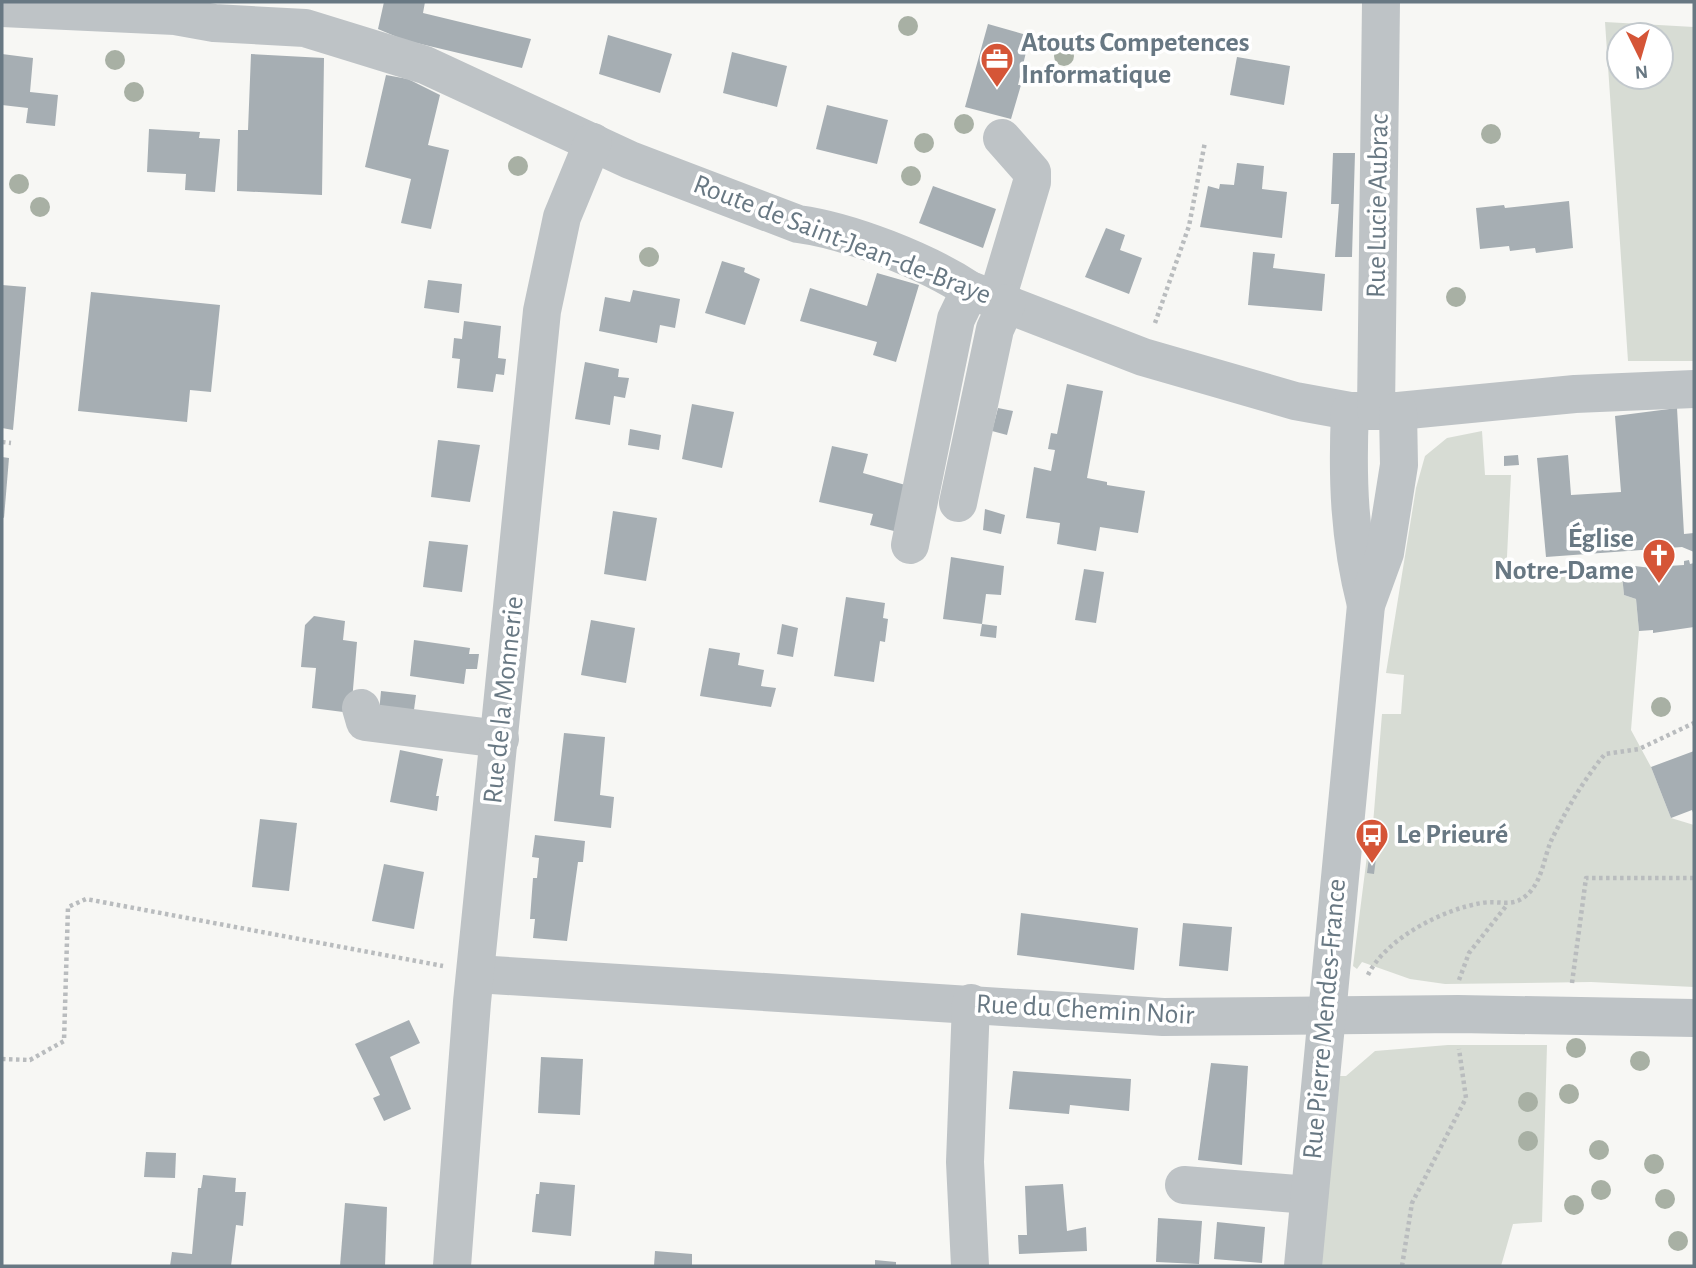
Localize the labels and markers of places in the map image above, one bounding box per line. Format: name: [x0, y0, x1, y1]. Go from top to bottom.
place label: Atouts Competences Informatique: [1021, 29, 1249, 89]
office icon: Atouts Competences Informatique: [978, 40, 1016, 89]
place label: Église Notre-Dame: [1494, 522, 1634, 585]
church icon: Église Notre-Dame: [1640, 536, 1678, 585]
bus stop icon: Le Prieuré: [1353, 816, 1391, 865]
place label: Le Prieuré: [1396, 821, 1508, 849]

